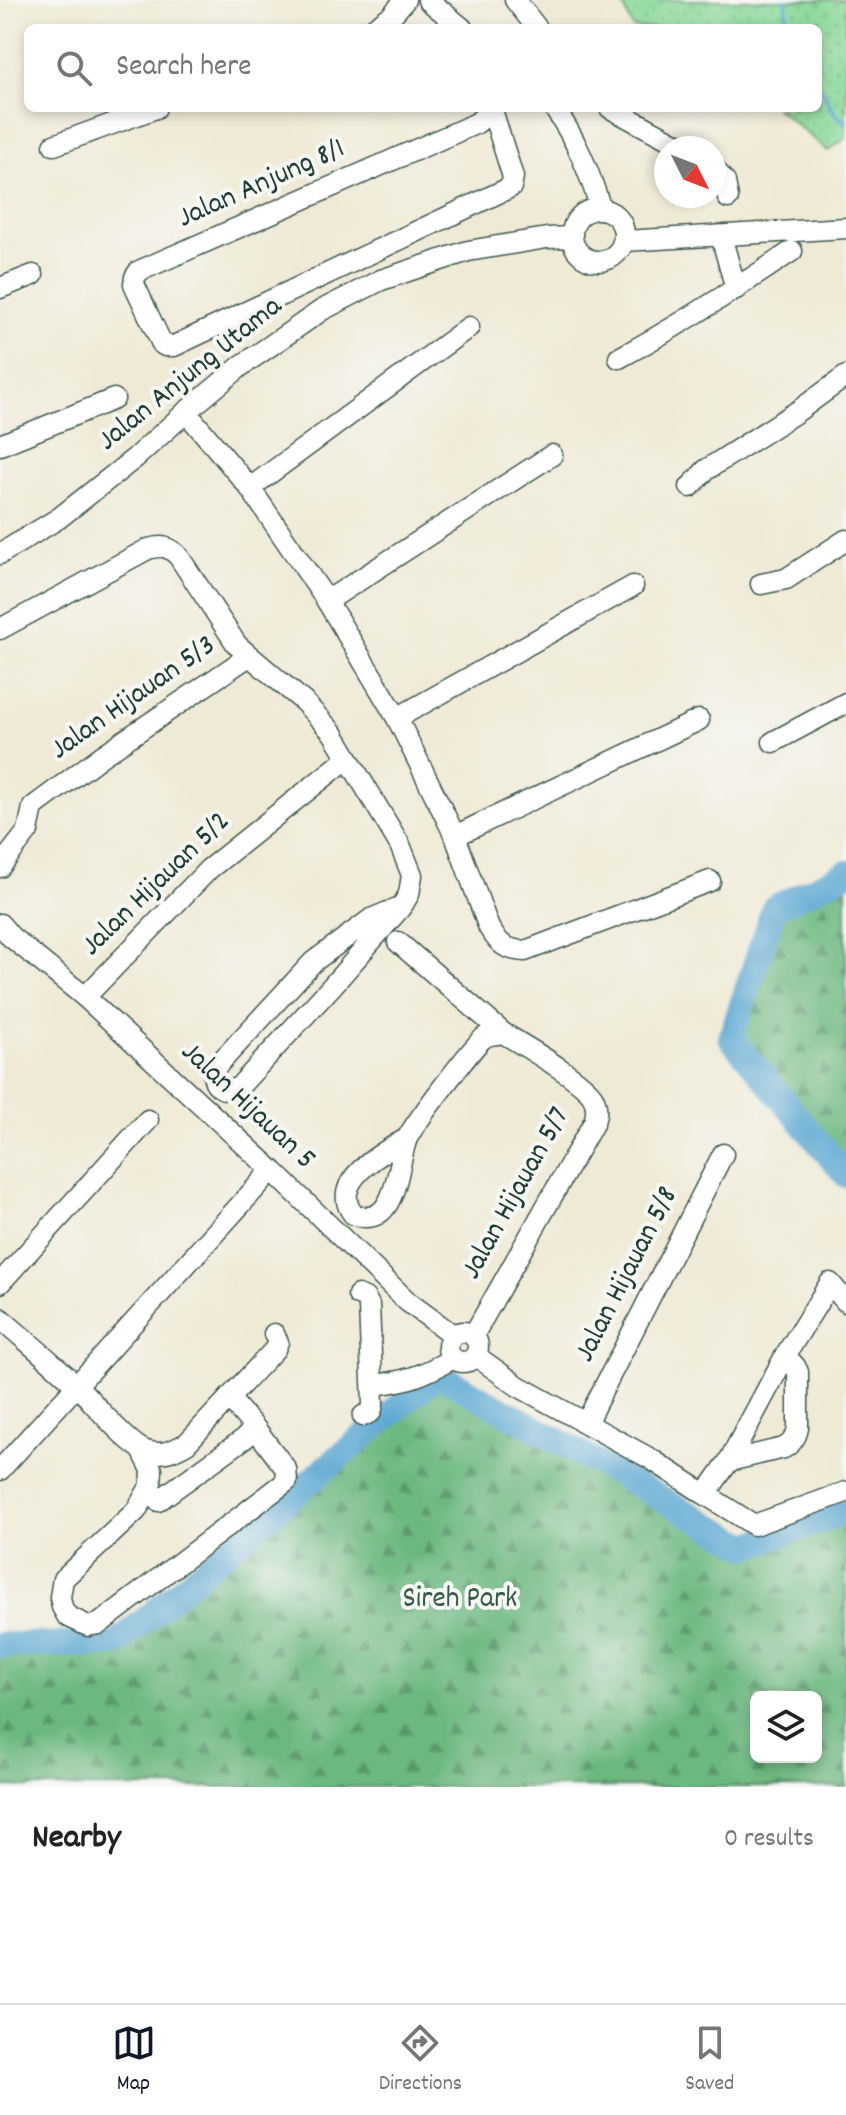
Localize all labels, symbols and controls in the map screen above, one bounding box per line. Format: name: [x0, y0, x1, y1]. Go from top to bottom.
search box: [24, 24, 822, 112]
icon: search: [52, 46, 96, 90]
text: Search here: [116, 47, 252, 90]
street label: Jalan Anjung 8/1: [171, 129, 353, 241]
north arrow: [654, 136, 726, 208]
street label: Jalan Anjung Utama: [90, 287, 293, 463]
street label: Jalan Hijauan 5/3: [43, 626, 225, 772]
street label: Jalan Hijauan 5/2: [73, 802, 241, 968]
street label: Jalan Hijauan 5: [170, 1033, 324, 1181]
street label: Jalan Hijauan 5/7: [452, 1100, 582, 1288]
street label: Jalan Hijauan 5/8: [565, 1180, 691, 1370]
park label: Sireh Park: [403, 1579, 517, 1622]
map controls: [750, 1691, 822, 1763]
button: layers: [750, 1691, 822, 1763]
text: Nearby: [32, 1815, 121, 1864]
text: 0 results: [724, 1821, 814, 1858]
tab: Map: [112, 2021, 156, 2100]
tab: Directions: [379, 2021, 462, 2100]
tab: Saved: [685, 2021, 734, 2100]

